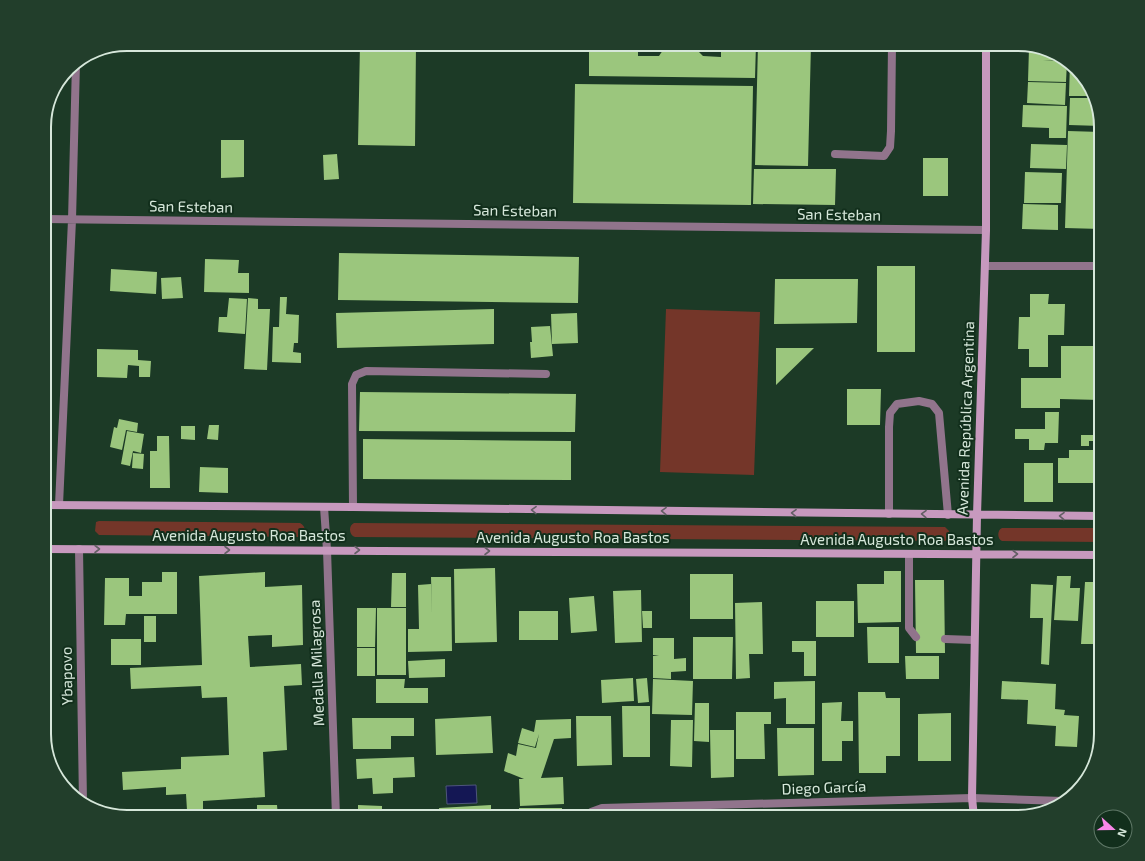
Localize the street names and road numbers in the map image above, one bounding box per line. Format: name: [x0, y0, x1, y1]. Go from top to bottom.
street label: San Esteban: [149, 196, 233, 216]
street label: San Esteban: [473, 200, 557, 220]
street label: San Esteban: [797, 204, 881, 224]
street label: Avenida República Argentina: [953, 321, 977, 515]
street label: Avenida Augusto Roa Bastos: [152, 526, 346, 544]
street label: Avenida Augusto Roa Bastos: [476, 528, 670, 546]
street label: Avenida Augusto Roa Bastos: [800, 530, 994, 548]
street label: Medalla Milagrosa: [305, 599, 327, 727]
street label: Ybapovo: [56, 646, 76, 706]
street label: Diego García: [781, 777, 867, 797]

